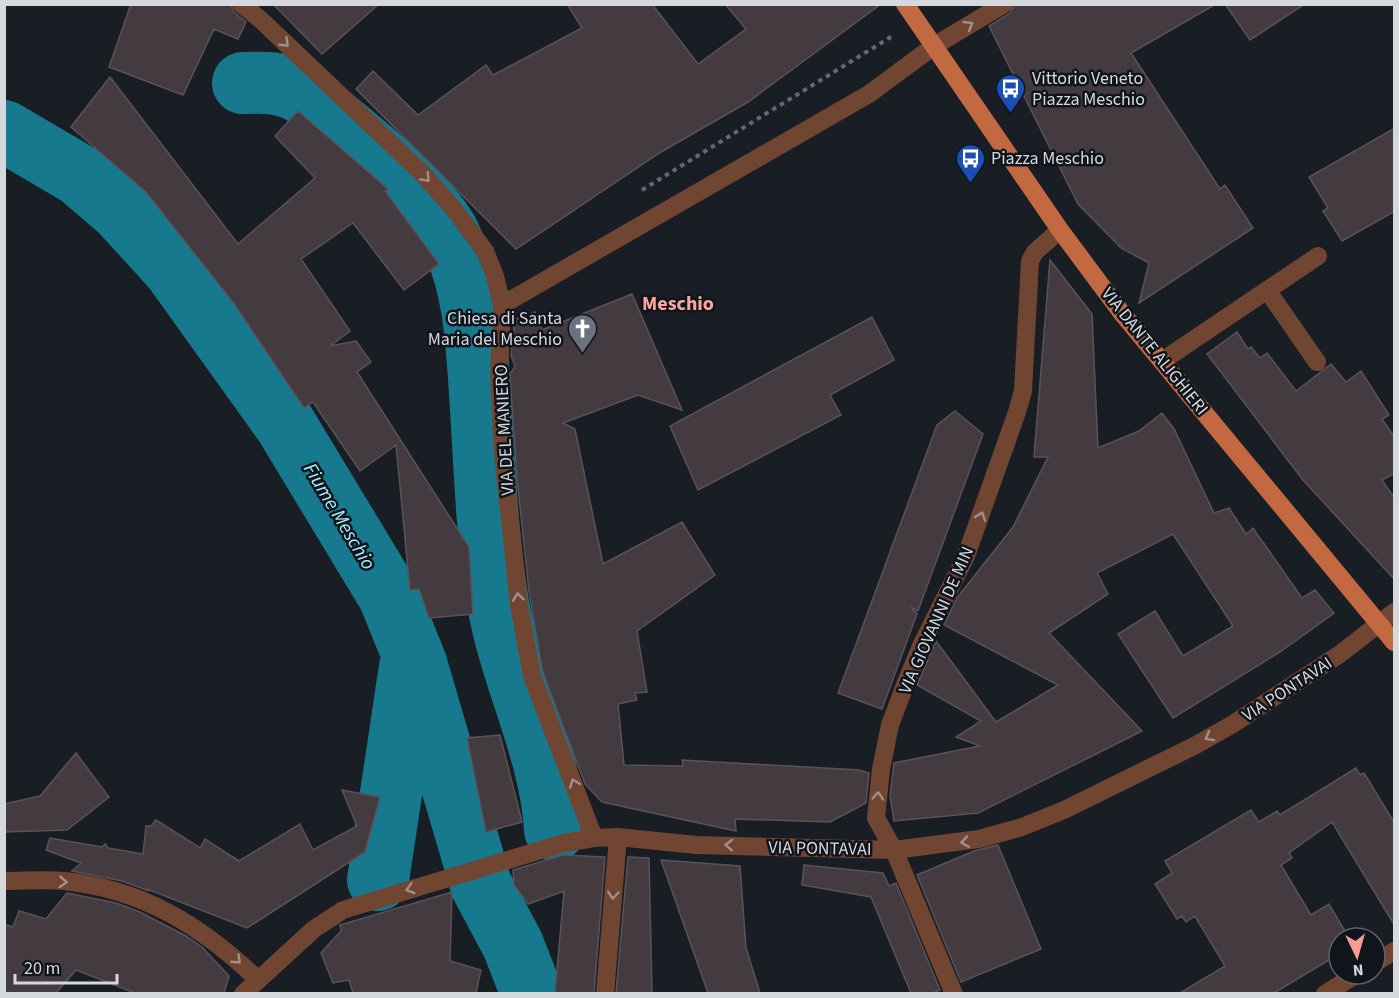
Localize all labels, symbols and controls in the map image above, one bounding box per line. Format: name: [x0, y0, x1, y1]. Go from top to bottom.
one-way arrow: [963, 21, 973, 33]
one-way arrow: [278, 36, 289, 47]
place label: Vittorio Veneto Piazza Meschio: [1032, 66, 1145, 112]
bus stop icon: Vittorio Veneto Piazza Meschio: [995, 72, 1027, 114]
bus stop icon: Piazza Meschio: [954, 142, 986, 184]
place label: Piazza Meschio: [991, 146, 1104, 171]
one-way arrow: [419, 171, 430, 181]
street label: VIA DANTE ALIGHIERI: [1095, 282, 1214, 420]
district label: Meschio: [642, 290, 714, 318]
place label: Chiesa di Santa Maria del Meschio: [428, 306, 562, 352]
church icon: Chiesa di Santa Maria del Meschio: [567, 312, 599, 354]
street label: VIA DEL MANIERO: [489, 364, 520, 496]
water label: Fiume Meschio: [296, 458, 382, 575]
one-way arrow: [973, 511, 986, 522]
street label: VIA GIOVANNI DE MIN: [893, 542, 980, 698]
one-way arrow: [513, 593, 525, 602]
street label: VIA PONTAVAI: [1237, 651, 1337, 728]
one-way arrow: [1205, 730, 1216, 741]
one-way arrow: [568, 779, 581, 789]
one-way arrow: [871, 791, 884, 800]
street label: VIA PONTAVAI: [768, 835, 872, 862]
one-way arrow: [960, 835, 970, 847]
one-way arrow: [724, 839, 733, 852]
one-way arrow: [58, 875, 67, 888]
one-way arrow: [405, 882, 416, 894]
one-way arrow: [607, 891, 620, 900]
north arrow: [1327, 926, 1387, 986]
scale bar: [15, 947, 117, 985]
one-way arrow: [230, 953, 241, 964]
text: 20 m: [24, 956, 60, 981]
text: N: [1352, 959, 1364, 981]

